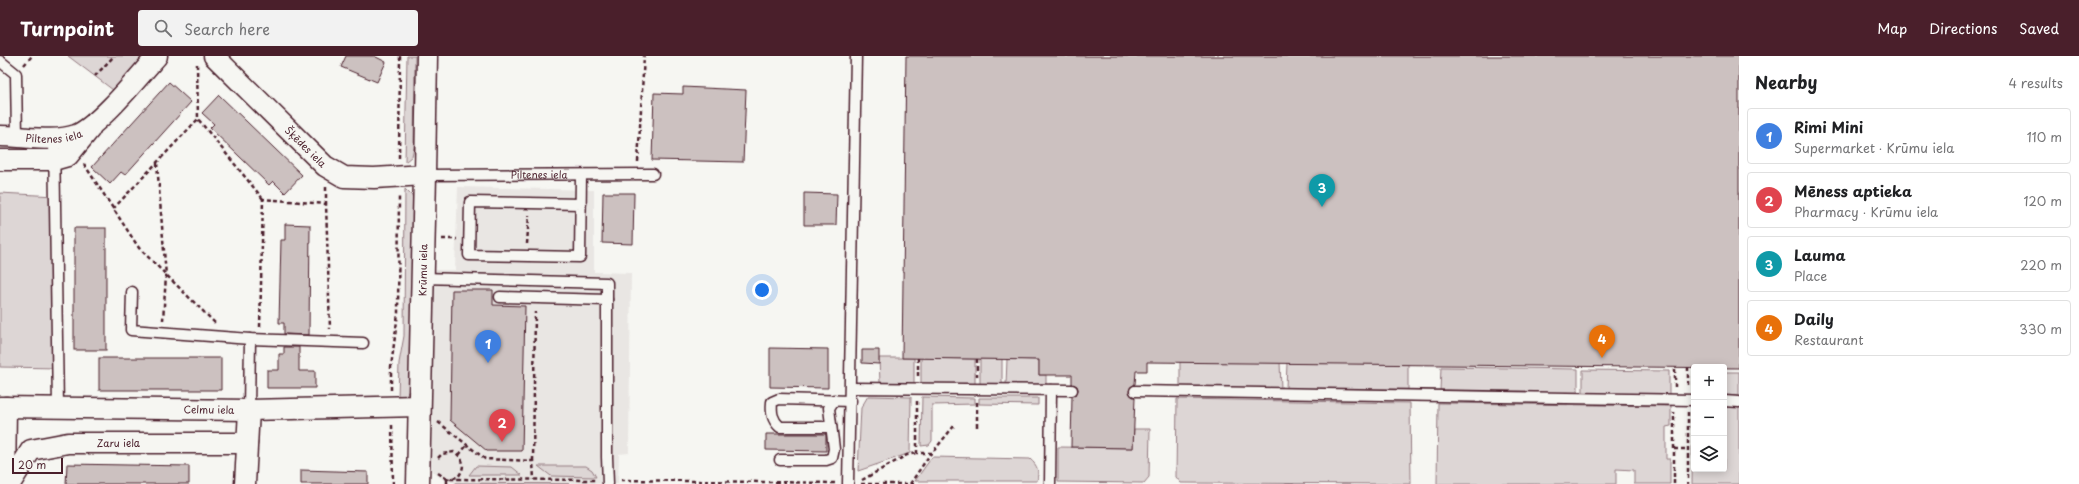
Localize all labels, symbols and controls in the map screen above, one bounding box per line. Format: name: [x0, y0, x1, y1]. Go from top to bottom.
search box: [138, 10, 418, 46]
text: Turnpoint: [20, 14, 114, 42]
icon: search: [152, 17, 174, 39]
text: Search here: [184, 17, 270, 40]
text: Map: [1877, 18, 1907, 39]
text: Directions: [1929, 18, 1997, 39]
text: Saved: [2019, 18, 2059, 39]
text: Nearby: [1755, 69, 1817, 95]
text: 4 results: [2009, 73, 2063, 92]
text: Rimi Mini: [1794, 115, 1863, 138]
street label: Šķēdes iela: [282, 123, 331, 171]
street label: Piltenes iela: [25, 125, 84, 146]
text: 1: [1766, 127, 1772, 146]
text: 110 m: [2027, 127, 2062, 146]
text: Supermarket · Krūmu iela: [1794, 138, 1954, 157]
street label: Piltenes iela: [511, 166, 567, 182]
pin: 3: [1309, 174, 1335, 207]
text: Mēness aptieka: [1794, 179, 1912, 202]
text: 2: [1764, 191, 1774, 210]
text: 120 m: [2023, 191, 2062, 210]
text: Pharmacy · Krūmu iela: [1794, 202, 1938, 221]
street label: Krūmu iela: [414, 243, 430, 296]
text: Lauma: [1794, 243, 1846, 266]
text: 3: [1765, 255, 1773, 274]
text: 220 m: [2020, 255, 2062, 274]
text: Place: [1794, 266, 1827, 285]
your location: [752, 280, 772, 300]
text: Daily: [1794, 307, 1834, 330]
text: 4: [1765, 319, 1773, 338]
text: 330 m: [2019, 319, 2062, 338]
pin: 4: [1589, 325, 1615, 358]
pin: 1: [475, 330, 501, 363]
text: Restaurant: [1794, 330, 1864, 349]
map controls: [1691, 364, 1727, 472]
button: +: [1691, 364, 1727, 400]
button: −: [1691, 400, 1727, 436]
street label: Celmu iela: [184, 401, 235, 417]
pin: 2: [489, 409, 515, 442]
street label: Zaru iela: [97, 435, 141, 450]
button: layers: [1691, 436, 1727, 472]
scale bar: [12, 456, 63, 475]
text: 20 m: [18, 456, 46, 473]

